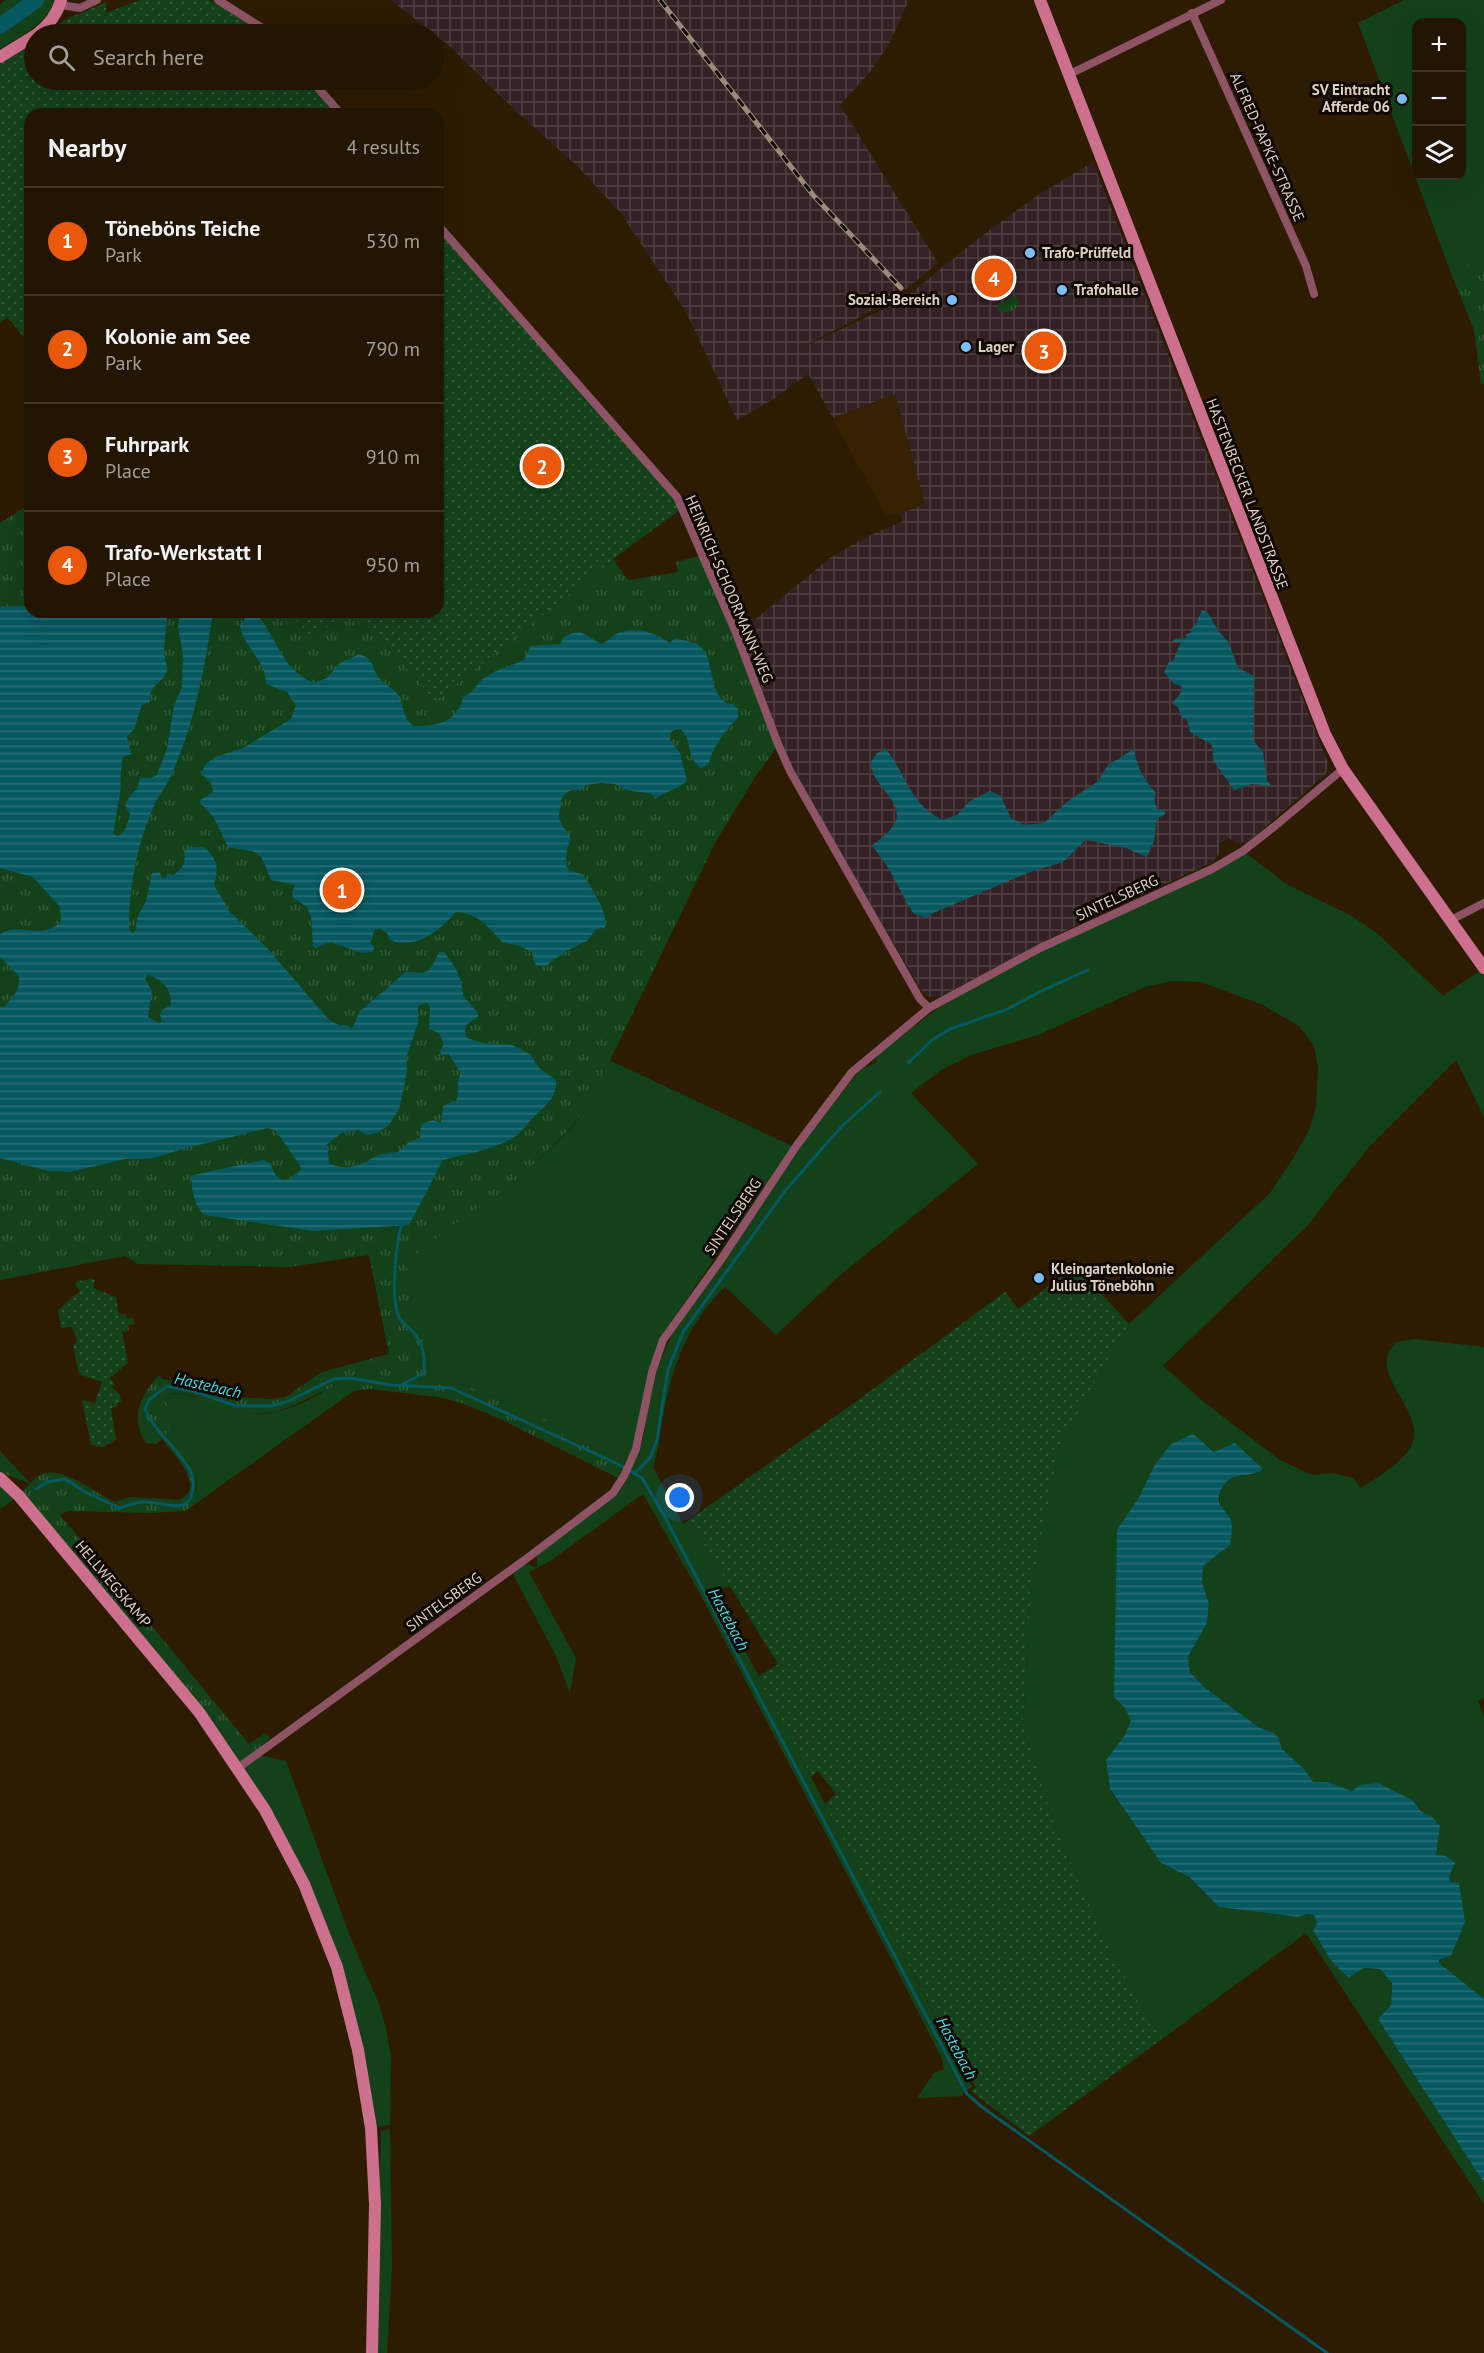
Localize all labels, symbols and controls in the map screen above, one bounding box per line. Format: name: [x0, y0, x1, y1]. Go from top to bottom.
map controls: [1412, 18, 1466, 180]
button: +: [1412, 18, 1466, 72]
search box: [24, 24, 444, 90]
icon: search: [45, 41, 78, 74]
text: Search here: [93, 43, 204, 71]
street label: ALFRED-PAPKE-STRASSE: [1226, 69, 1309, 224]
button: −: [1412, 72, 1466, 126]
place label: SV Eintracht Afferde 06: [1312, 80, 1391, 116]
marker: SV Eintracht Afferde 06: [1395, 92, 1409, 106]
button: layers: [1412, 126, 1466, 180]
text: Nearby: [48, 131, 126, 164]
text: 4 results: [347, 134, 420, 160]
text: Töneböns Teiche: [105, 214, 260, 242]
text: 1: [62, 228, 73, 254]
text: 530 m: [366, 228, 420, 254]
text: Park: [105, 242, 142, 268]
place label: Trafo-Prüffeld: [1042, 243, 1131, 262]
marker: Trafo-Prüffeld: [1023, 246, 1037, 260]
pin: 4: [974, 256, 1014, 300]
place label: Trafohalle: [1074, 280, 1139, 299]
marker: Trafohalle: [1055, 283, 1069, 297]
place label: Sozial-Bereich: [848, 290, 940, 309]
marker: Sozial-Bereich: [945, 293, 959, 307]
text: Kolonie am See: [105, 322, 250, 350]
pin: 3: [1024, 328, 1064, 374]
text: 2: [62, 336, 73, 362]
text: 790 m: [366, 336, 420, 362]
place label: Lager: [978, 337, 1015, 356]
marker: Lager: [959, 340, 973, 354]
text: Park: [105, 350, 142, 376]
street label: HASTENBECKER LANDSTRASSE: [1202, 396, 1293, 592]
text: Fuhrpark: [105, 430, 189, 458]
text: 3: [62, 444, 73, 470]
text: 910 m: [366, 444, 420, 470]
pin: 2: [522, 444, 562, 488]
text: Place: [105, 458, 151, 484]
street label: HEINRICH-SCHOORMANN-WEG: [681, 492, 778, 685]
text: Trafo-Werkstatt I: [105, 538, 262, 566]
text: 4: [62, 552, 73, 578]
text: 950 m: [366, 552, 420, 578]
text: Place: [105, 566, 151, 592]
pin: 1: [322, 868, 362, 912]
street label: SINTELSBERG: [1073, 870, 1161, 925]
street label: SINTELSBERG: [700, 1175, 765, 1259]
place label: Kleingartenkolonie Julius Töneböhn: [1050, 1259, 1175, 1295]
marker: Kleingartenkolonie Julius Töneböhn: [1032, 1271, 1046, 1285]
water label: Hastebach: [173, 1368, 243, 1402]
your location: [665, 1483, 694, 1512]
street label: HELLWEGSKAMP: [71, 1536, 155, 1631]
street label: SINTELSBERG: [402, 1568, 485, 1635]
water label: Hastebach: [704, 1584, 754, 1654]
water label: Hastebach: [932, 2013, 982, 2083]

